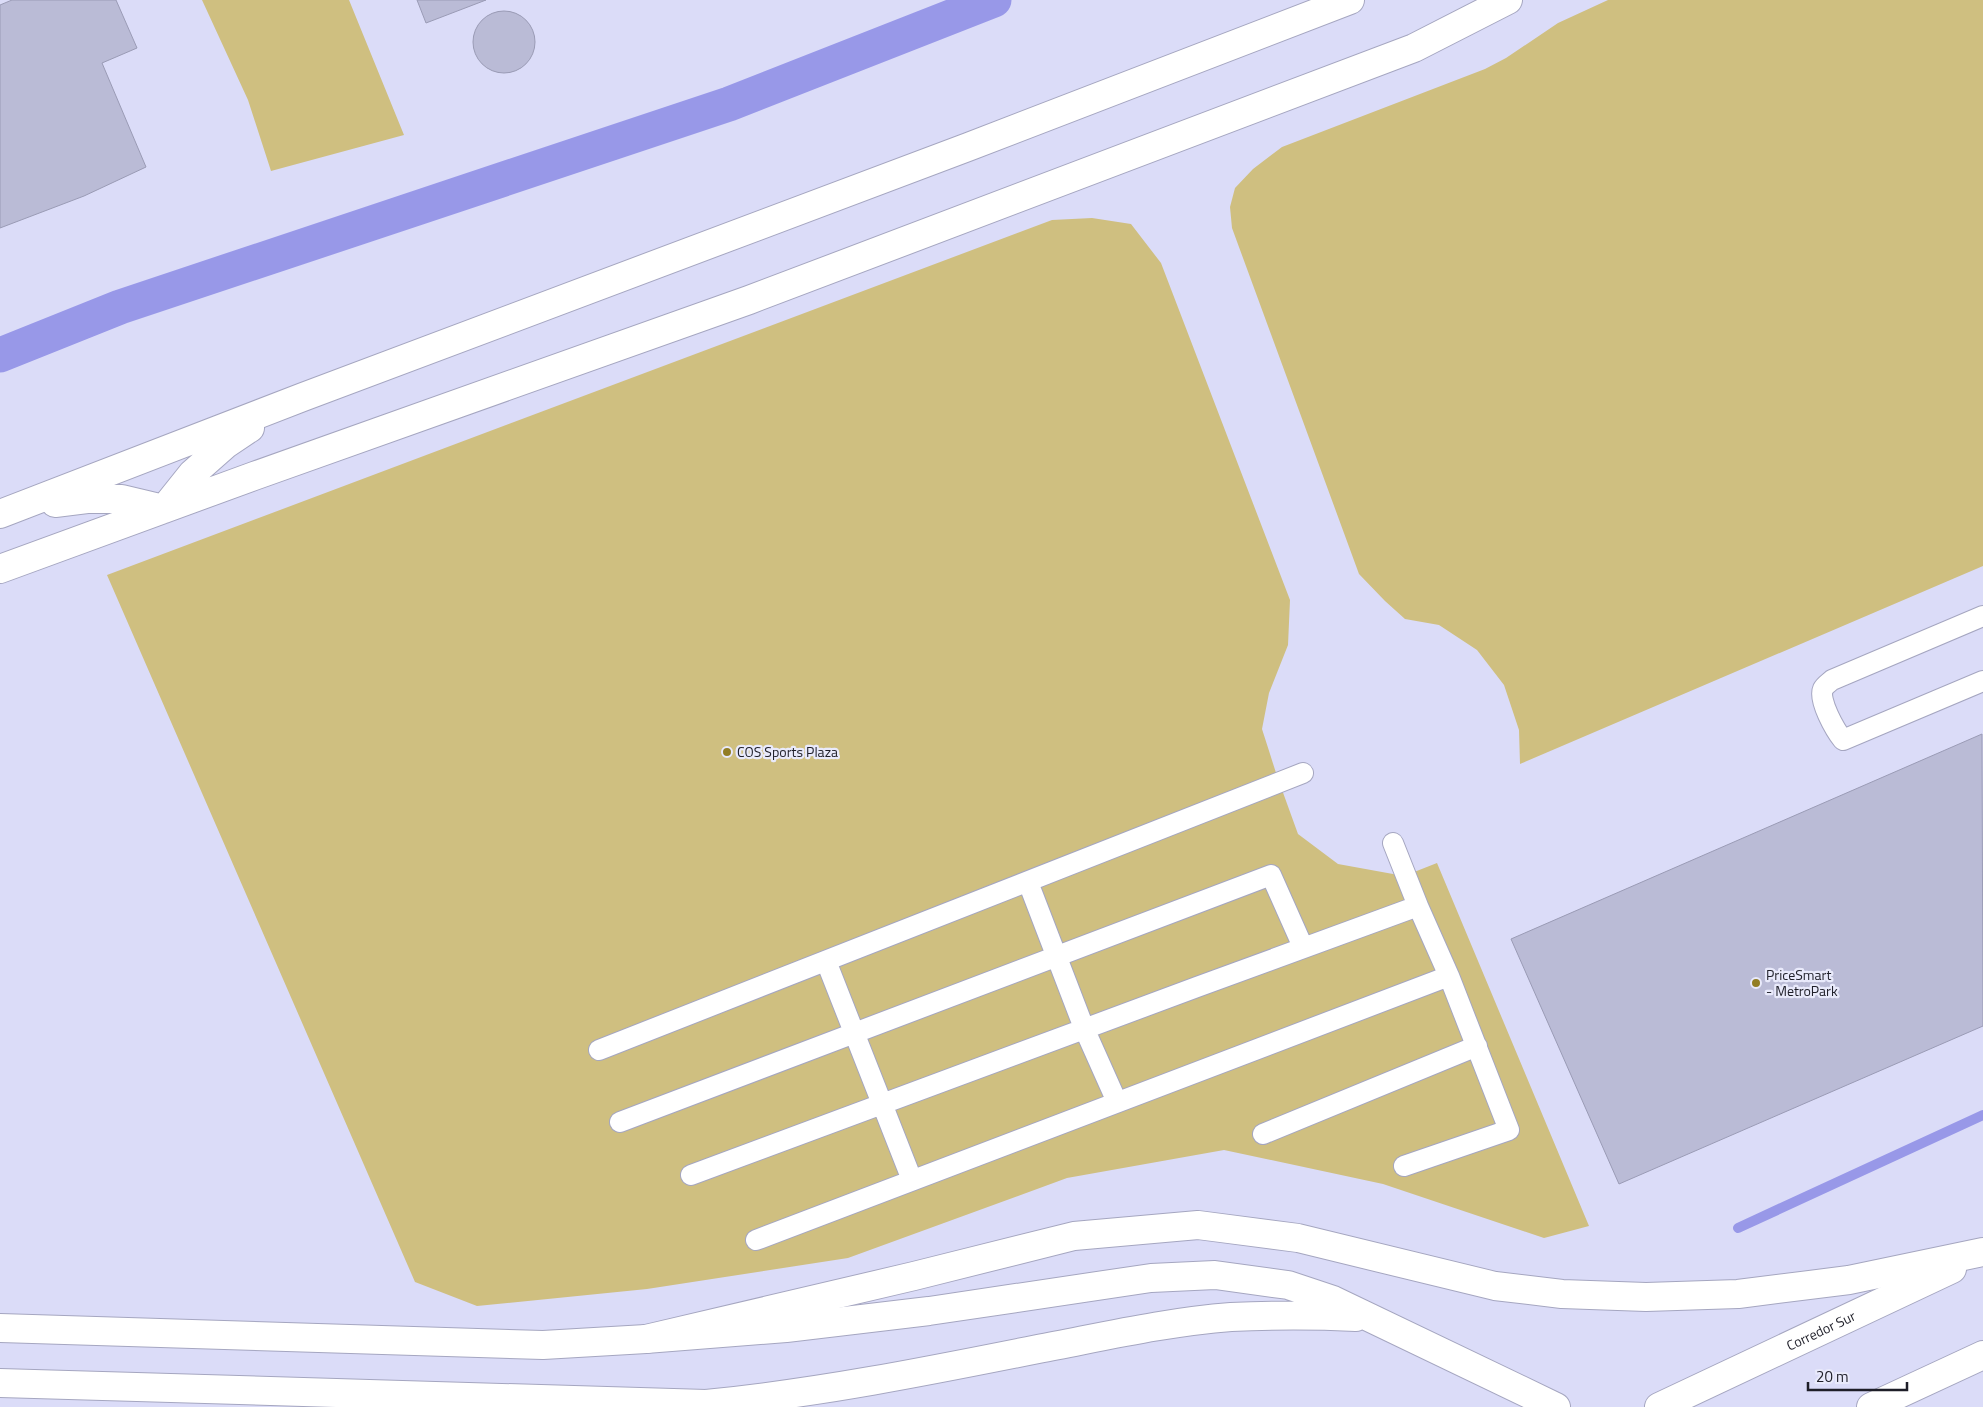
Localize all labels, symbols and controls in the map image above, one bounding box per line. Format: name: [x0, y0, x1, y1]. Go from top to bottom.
place label: COS Sports Plaza: [737, 741, 838, 762]
marker: COS Sports Plaza: [721, 746, 733, 758]
place label: PriceSmart - MetroPark: [1766, 964, 1838, 1001]
marker: PriceSmart - MetroPark: [1750, 977, 1762, 989]
street label: Corredor Sur: [1783, 1305, 1859, 1356]
scale bar: [1808, 1360, 1907, 1392]
text: 20 m: [1816, 1365, 1849, 1388]

